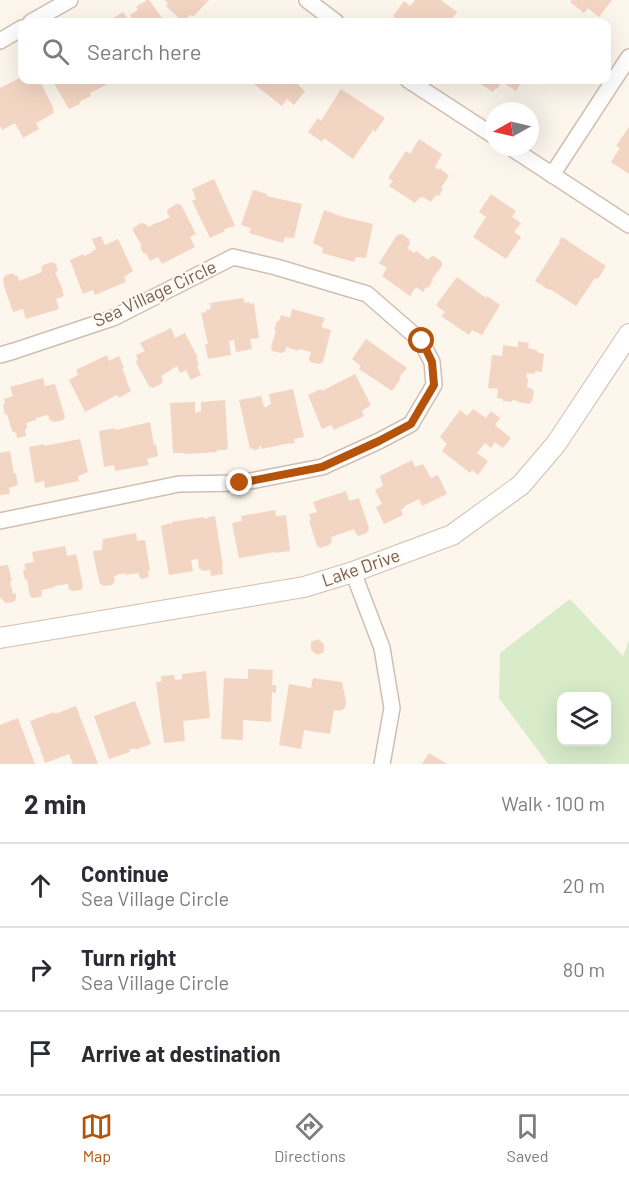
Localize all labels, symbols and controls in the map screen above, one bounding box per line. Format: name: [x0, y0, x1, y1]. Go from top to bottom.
search box: [18, 18, 611, 84]
icon: search: [39, 35, 72, 68]
text: Search here: [87, 38, 201, 64]
north arrow: [485, 102, 539, 156]
street label: Sea Village Circle: [89, 255, 220, 331]
route start: [408, 327, 434, 353]
route end: [226, 469, 252, 495]
street label: Lake Drive: [319, 543, 403, 591]
map controls: [557, 692, 611, 746]
button: layers: [557, 692, 611, 746]
text: 2 min: [24, 788, 86, 819]
text: Walk · 100 m: [501, 791, 605, 815]
text: Continue: [81, 860, 169, 886]
icon: ahead: [24, 869, 57, 902]
text: 20 m: [562, 873, 605, 897]
text: Sea Village Circle: [81, 886, 229, 910]
text: Turn right: [81, 944, 176, 970]
icon: right: [24, 953, 57, 986]
text: 80 m: [563, 957, 605, 981]
text: Sea Village Circle: [81, 970, 229, 994]
icon: arrive: [24, 1037, 57, 1070]
text: Arrive at destination: [81, 1040, 280, 1066]
tab: Map: [80, 1110, 113, 1165]
tab: Directions: [274, 1110, 346, 1165]
tab: Saved: [507, 1110, 549, 1165]

